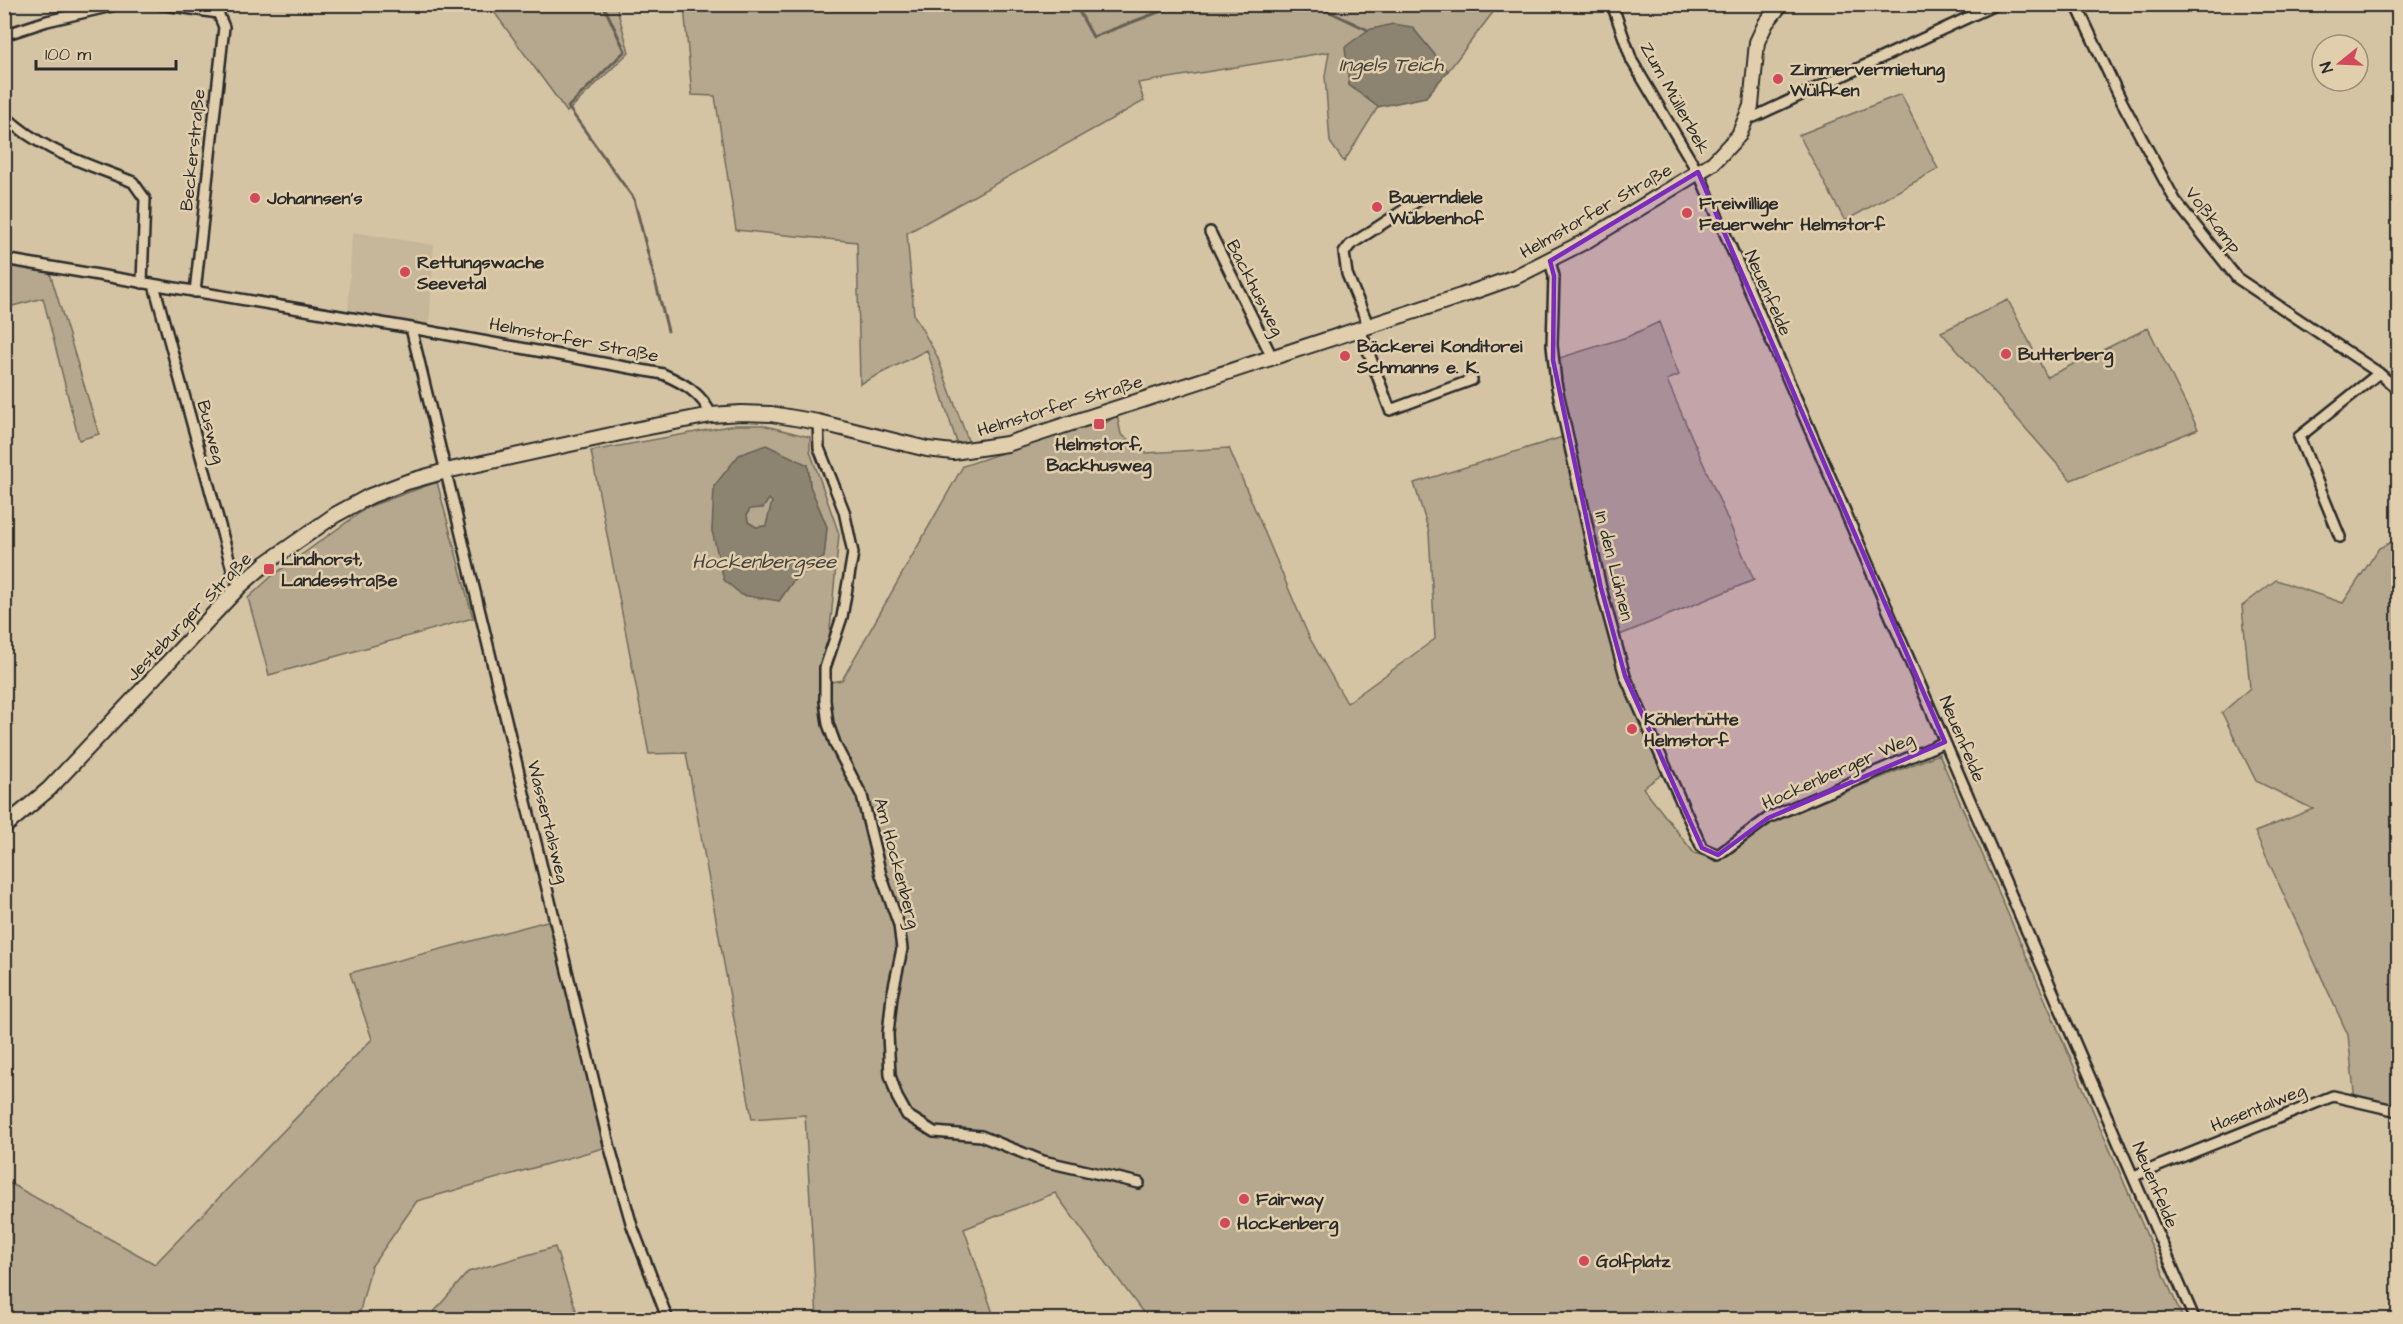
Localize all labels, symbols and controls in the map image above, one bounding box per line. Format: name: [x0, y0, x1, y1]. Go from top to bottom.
scale bar: [36, 33, 176, 71]
north arrow: [2310, 33, 2370, 93]
street label: Zum Müllerbek: [1634, 37, 1716, 159]
text: 100 m: [45, 42, 91, 67]
water label: Ingels Teich: [1339, 51, 1444, 80]
place label: Zimmervermietung Wülfken: [1789, 57, 1945, 103]
text: N: [2315, 59, 2339, 75]
marker: Zimmervermietung Wülfken: [1771, 72, 1785, 86]
street label: Beckerstraße: [174, 87, 212, 212]
street label: Helmstorfer Straße: [1515, 157, 1677, 265]
street label: Voßkamp: [2179, 181, 2247, 259]
place label: Bauerndiele Wübbenhof: [1388, 185, 1485, 231]
place label: Johannsen's: [266, 186, 362, 211]
marker: Johannsen's: [248, 191, 262, 205]
place label: Freiwillige Feuerwehr Helmstorf: [1699, 191, 1886, 237]
marker: Bauerndiele Wübbenhof: [1370, 200, 1384, 214]
marker: Freiwillige Feuerwehr Helmstorf: [1680, 206, 1694, 220]
street label: Backhusweg: [1219, 236, 1290, 341]
street label: Neuenfelde: [1738, 246, 1798, 340]
place label: Rettungswache Seevetal: [416, 250, 545, 296]
marker: Rettungswache Seevetal: [398, 265, 412, 279]
street label: Helmstorfer Straße: [487, 311, 661, 369]
place label: Bäckerei Konditorei Schmanns e. K.: [1356, 334, 1523, 380]
place label: Butterberg: [2018, 342, 2114, 368]
marker: Butterberg: [1999, 347, 2013, 361]
marker: Bäckerei Konditorei Schmanns e. K.: [1338, 349, 1352, 363]
street label: Helmstorfer Straße: [974, 369, 1146, 443]
street label: Busweg: [190, 398, 231, 467]
marker: Helmstorf, Backhusweg: [1092, 417, 1106, 431]
place label: Helmstorf, Backhusweg: [1046, 432, 1152, 479]
street label: In den Lühnen: [1588, 508, 1640, 624]
street label: Jesteburger Straße: [121, 547, 258, 688]
place label: Lindhorst, Landesstraße: [281, 547, 398, 593]
water label: Hockenbergsee: [692, 548, 837, 577]
marker: Lindhorst, Landesstraße: [262, 562, 276, 576]
street label: Neuenfelde: [1933, 692, 1991, 786]
place label: Köhlerhütte Helmstorf: [1644, 707, 1739, 753]
marker: Köhlerhütte Helmstorf: [1625, 722, 1639, 736]
street label: Hockenberger Weg: [1758, 726, 1918, 817]
street label: Wassertalsweg: [520, 758, 575, 886]
street label: Am Hockenberg: [867, 795, 926, 931]
street label: Hasentalweg: [2207, 1078, 2310, 1139]
street label: Neuenfelde: [2126, 1138, 2184, 1232]
place label: Fairway: [1256, 1187, 1324, 1213]
marker: Fairway: [1237, 1192, 1251, 1206]
place label: Hockenberg: [1237, 1211, 1339, 1237]
marker: Hockenberg: [1218, 1216, 1232, 1230]
place label: Golfplatz: [1596, 1249, 1671, 1274]
marker: Golfplatz: [1577, 1254, 1591, 1268]

